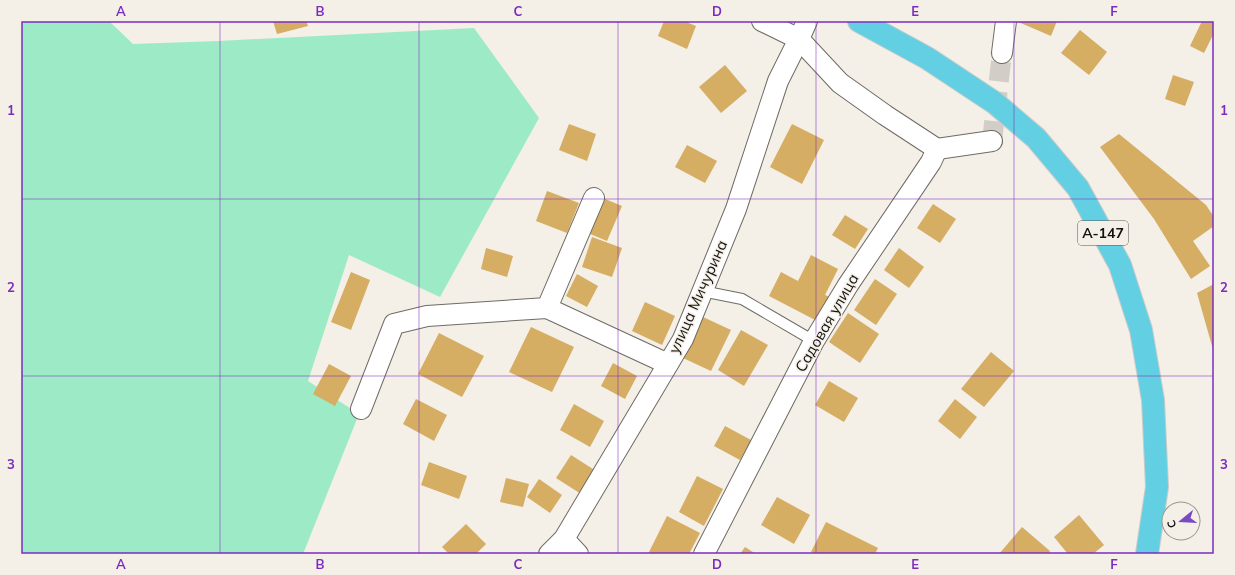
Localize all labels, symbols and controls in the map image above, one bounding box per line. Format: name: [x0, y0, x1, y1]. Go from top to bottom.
text: A: [116, 3, 126, 19]
text: B: [316, 3, 325, 19]
text: C: [514, 3, 523, 19]
text: D: [712, 3, 722, 19]
text: E: [911, 3, 919, 19]
text: F: [1110, 3, 1118, 19]
text: 1: [7, 102, 15, 118]
text: 1: [1220, 102, 1228, 118]
road number: А-147: [1078, 221, 1128, 245]
street label: улица Мичурина: [664, 237, 731, 356]
street label: Садовая улица: [791, 270, 862, 375]
text: 2: [7, 279, 15, 295]
text: 2: [1220, 279, 1228, 295]
text: 3: [7, 456, 15, 472]
text: 3: [1220, 456, 1228, 472]
north arrow: [1161, 501, 1201, 541]
text: С: [1164, 518, 1179, 530]
text: A: [116, 556, 126, 572]
text: B: [316, 556, 325, 572]
text: C: [514, 556, 523, 572]
text: D: [712, 556, 722, 572]
text: E: [911, 556, 919, 572]
text: F: [1110, 556, 1118, 572]

